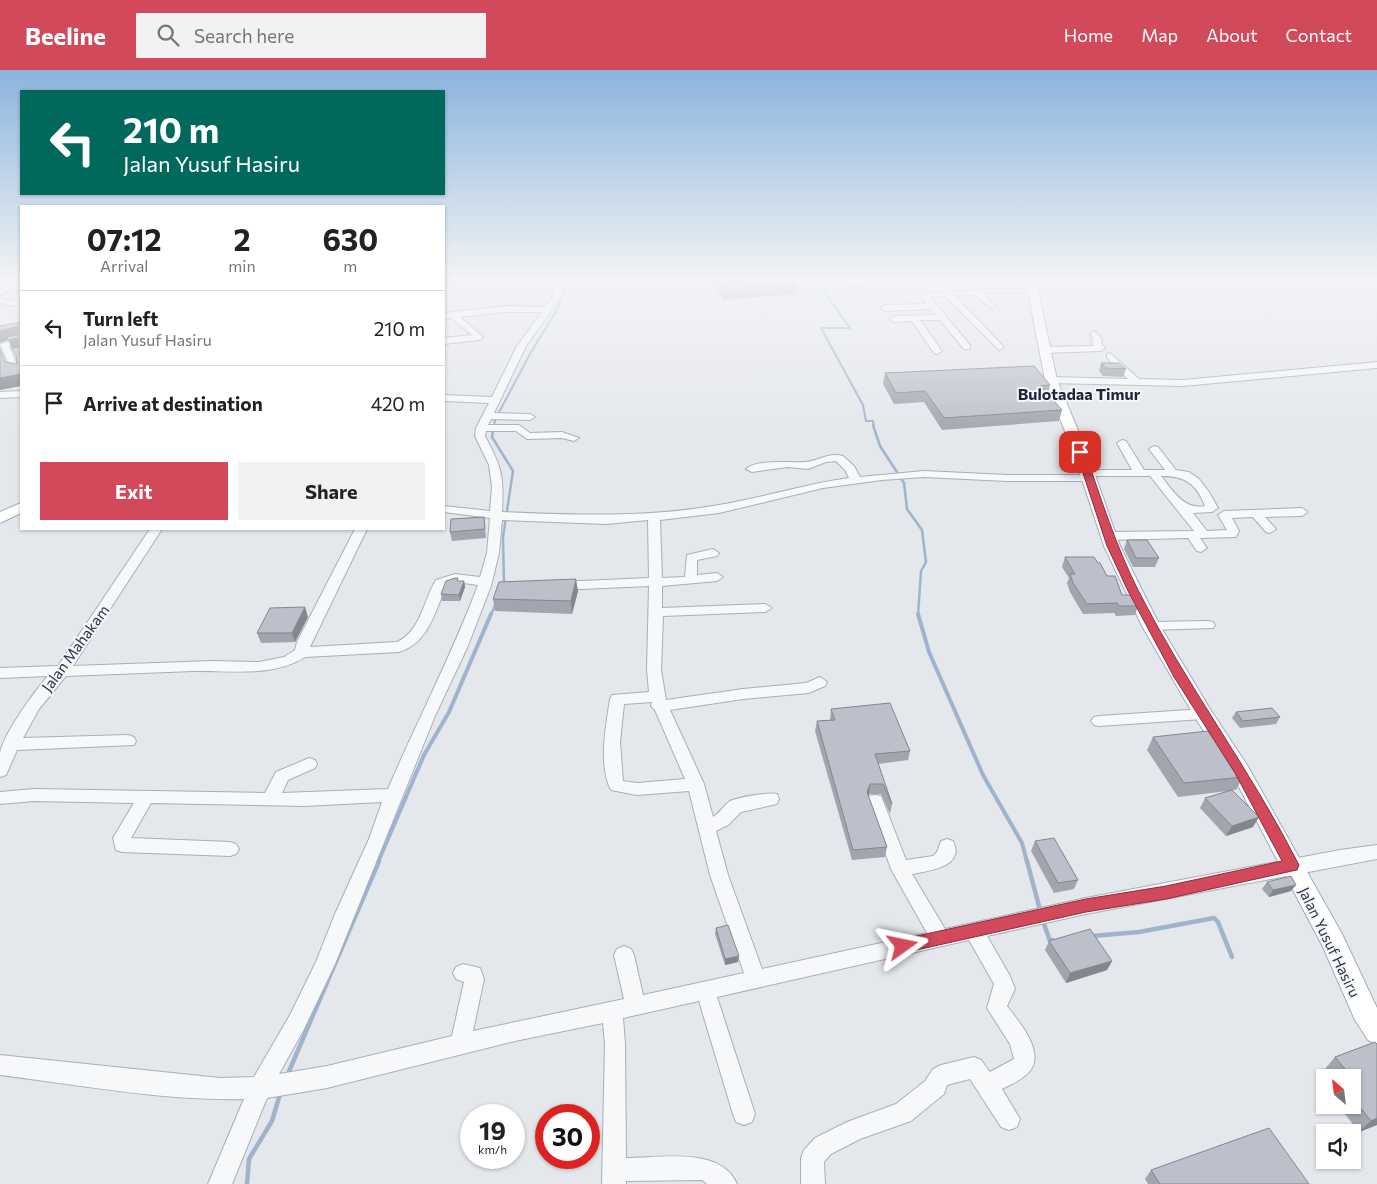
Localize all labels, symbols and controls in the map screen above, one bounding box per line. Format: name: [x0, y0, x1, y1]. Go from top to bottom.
search box: [136, 13, 486, 58]
text: Beeline: [25, 21, 106, 50]
icon: search: [154, 21, 182, 49]
text: Search here: [194, 24, 294, 47]
text: Home: [1064, 24, 1113, 46]
text: Map: [1141, 24, 1178, 46]
text: About: [1206, 24, 1258, 46]
text: Contact: [1286, 24, 1352, 46]
text: 210 m: [123, 107, 219, 150]
icon: left: [40, 110, 105, 175]
text: Jalan Yusuf Hasiru: [123, 150, 300, 177]
text: 07:12: [87, 220, 162, 257]
text: 2: [233, 220, 251, 257]
text: 630: [322, 220, 378, 257]
text: Arrival: [100, 256, 148, 275]
text: min: [228, 256, 256, 275]
text: m: [343, 256, 357, 275]
text: Turn left: [83, 307, 158, 330]
icon: left: [40, 314, 68, 342]
text: 210 m: [374, 317, 425, 340]
text: Jalan Yusuf Hasiru: [83, 330, 212, 349]
district label: Bulotadaa Timur: [1018, 384, 1141, 403]
icon: arrive: [40, 389, 68, 417]
text: Arrive at destination: [83, 392, 263, 415]
text: 420 m: [371, 392, 425, 415]
pin: [1059, 431, 1101, 473]
icon: arrive: [1066, 438, 1094, 466]
button: Exit: [40, 462, 228, 520]
button: Share: [238, 462, 425, 520]
street label: Jalan Mahakam: [37, 601, 113, 695]
street label: Jalan Yusuf Hasiru: [1295, 884, 1365, 1000]
position arrow: [876, 919, 928, 971]
north arrow: [1316, 1069, 1361, 1114]
map controls: [1316, 1069, 1361, 1169]
speed limit sign: 30: [535, 1104, 600, 1169]
text: 19: [479, 1115, 506, 1145]
button: sound: [1316, 1124, 1361, 1169]
text: km/h: [478, 1142, 507, 1156]

